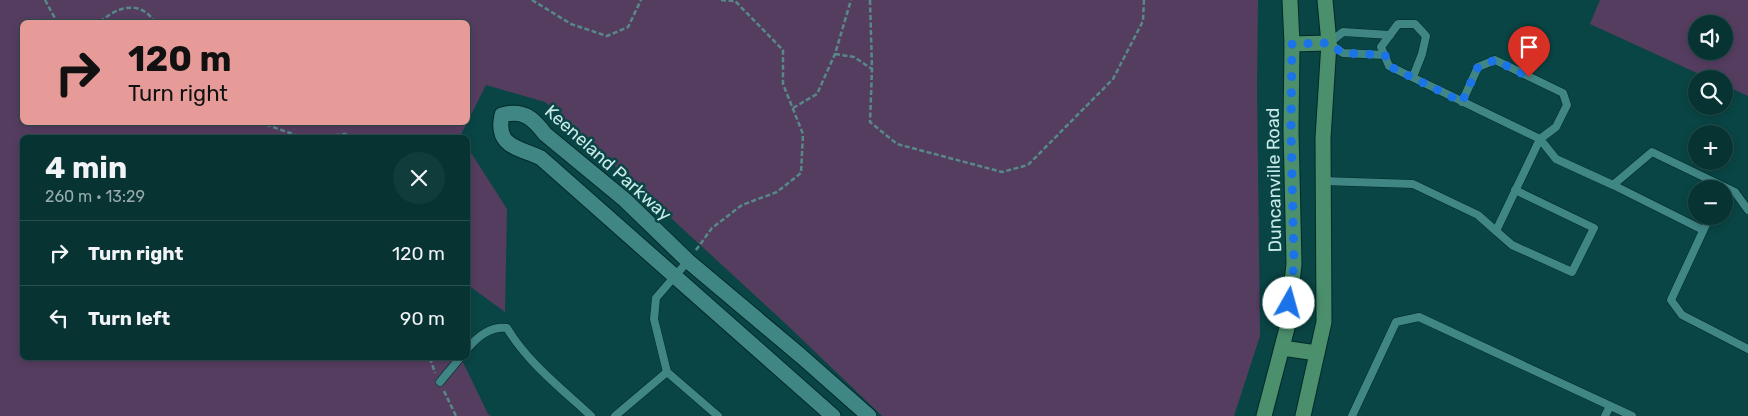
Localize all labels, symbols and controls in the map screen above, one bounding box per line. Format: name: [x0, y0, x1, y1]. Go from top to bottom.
map controls: [1688, 15, 1733, 225]
button: sound: [1688, 15, 1733, 60]
pin: [1508, 26, 1550, 77]
icon: arrive: [1515, 33, 1543, 61]
text: 120 m: [128, 38, 231, 80]
icon: right: [45, 40, 110, 105]
button: search: [1688, 70, 1733, 115]
text: Turn right: [128, 80, 228, 107]
street label: Keeneland Parkway: [540, 100, 676, 226]
street label: Duncanville Road: [1262, 107, 1286, 253]
button: +: [1688, 125, 1733, 170]
text: 4 min: [45, 150, 127, 186]
button: close: [393, 152, 445, 204]
button: −: [1688, 180, 1733, 225]
text: 260 m · 13:29: [45, 187, 145, 206]
icon: right: [45, 239, 73, 267]
text: Turn right: [88, 242, 183, 265]
text: 120 m: [392, 242, 445, 265]
position arrow: [1262, 276, 1314, 328]
icon: left: [45, 304, 73, 332]
text: Turn left: [88, 307, 170, 330]
text: 90 m: [400, 307, 445, 330]

